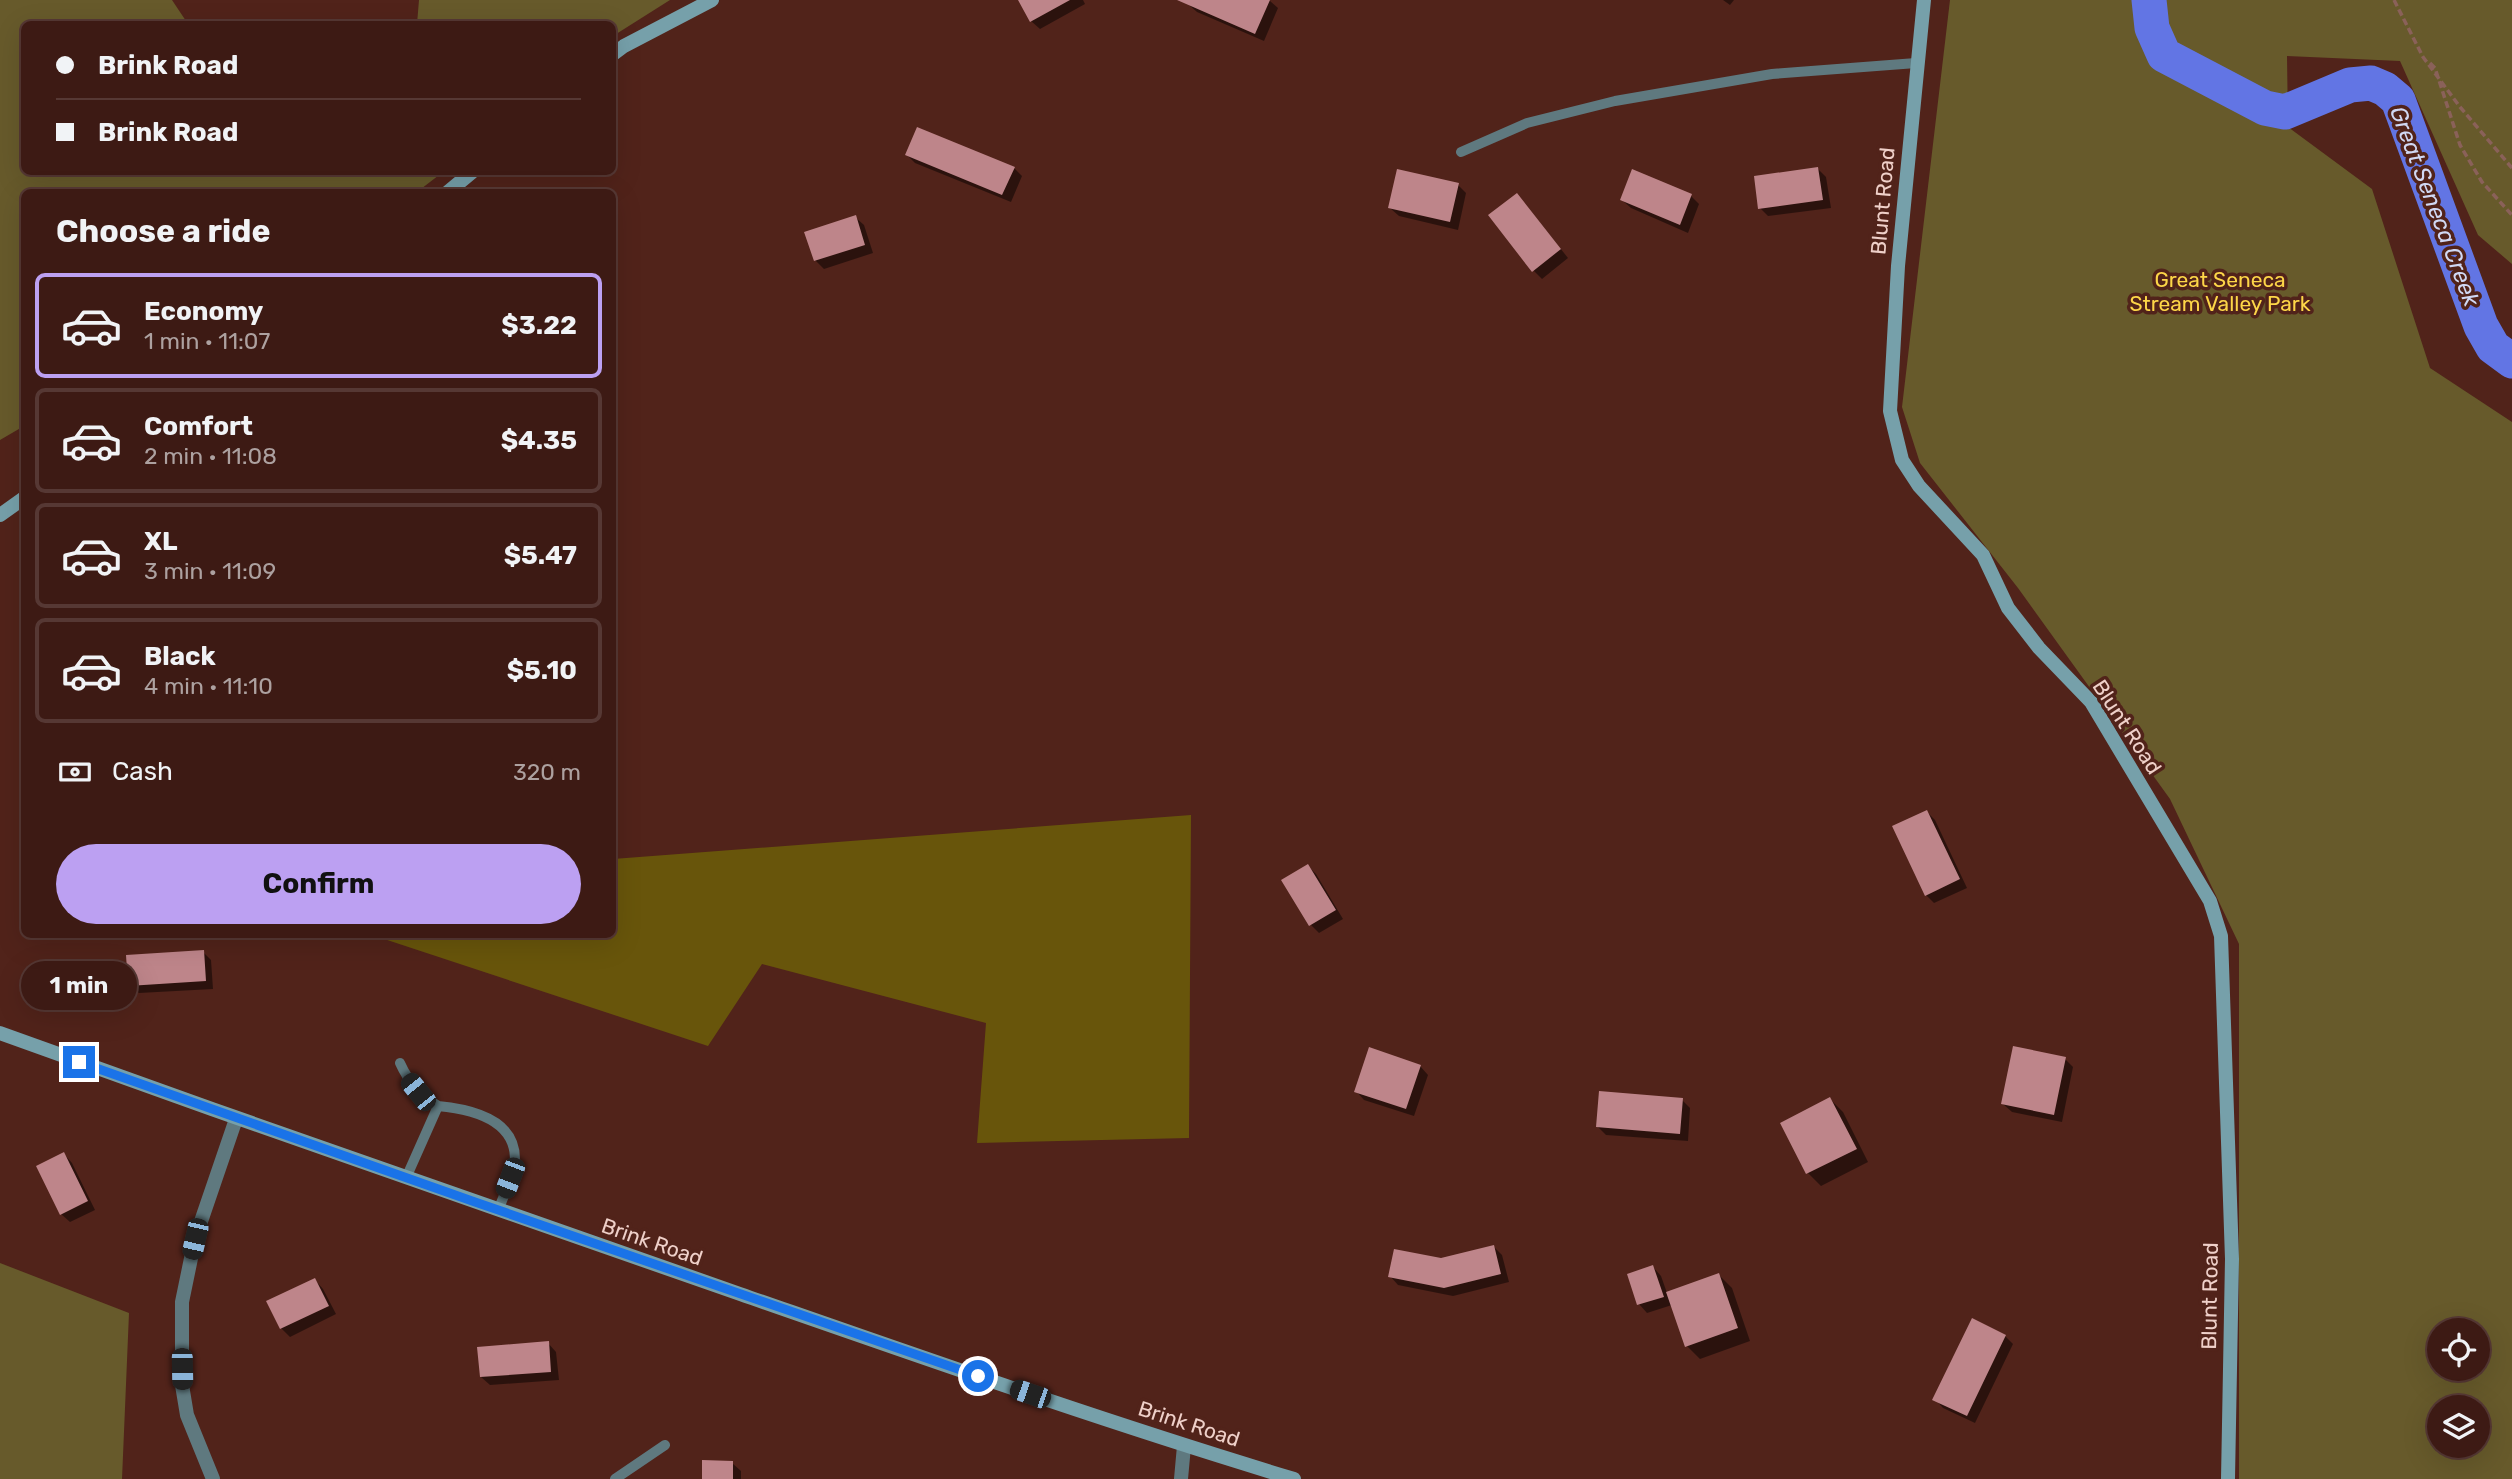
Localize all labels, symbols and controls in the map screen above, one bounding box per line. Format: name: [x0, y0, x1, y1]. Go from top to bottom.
text: Brink Road: [98, 50, 238, 81]
water label: Great Seneca Creek: [2384, 102, 2487, 311]
text: Brink Road: [98, 117, 238, 148]
street label: Blunt Road: [1865, 146, 1900, 256]
text: Choose a ride: [56, 212, 270, 250]
park label: Great Seneca Stream Valley Park: [2129, 267, 2311, 316]
icon: car: [60, 294, 123, 357]
text: Economy: [144, 296, 263, 327]
text: $3.22: [501, 310, 577, 341]
text: 1 min · 11:07: [144, 327, 270, 355]
icon: car: [60, 409, 123, 472]
text: Comfort: [144, 411, 253, 442]
text: $4.35: [501, 425, 577, 456]
text: 2 min · 11:08: [144, 442, 277, 470]
icon: car: [60, 524, 123, 587]
text: XL: [144, 526, 177, 557]
text: $5.47: [504, 540, 577, 571]
text: 3 min · 11:09: [144, 557, 276, 585]
icon: car: [60, 639, 123, 702]
text: Black: [144, 641, 216, 672]
text: $5.10: [507, 655, 577, 686]
text: 4 min · 11:10: [144, 672, 273, 700]
street label: Blunt Road: [2088, 675, 2167, 779]
icon: cash: [56, 753, 94, 791]
text: Cash: [112, 756, 173, 787]
text: 320 m: [513, 758, 581, 786]
button: Confirm: [56, 844, 581, 924]
callout: 1 min: [21, 960, 137, 1010]
text: 1 min: [50, 971, 108, 999]
route end: [63, 1046, 95, 1078]
car: [397, 1069, 440, 1115]
car: [493, 1155, 528, 1201]
street label: Brink Road: [598, 1213, 706, 1270]
car: [181, 1216, 210, 1262]
street label: Blunt Road: [2196, 1242, 2223, 1350]
map controls: [2427, 1318, 2490, 1458]
button: locate: [2427, 1318, 2490, 1381]
car: [172, 1348, 193, 1390]
route start: [962, 1360, 994, 1392]
car: [1007, 1377, 1054, 1411]
street label: Brink Road: [1135, 1395, 1243, 1452]
button: layers: [2427, 1395, 2490, 1458]

